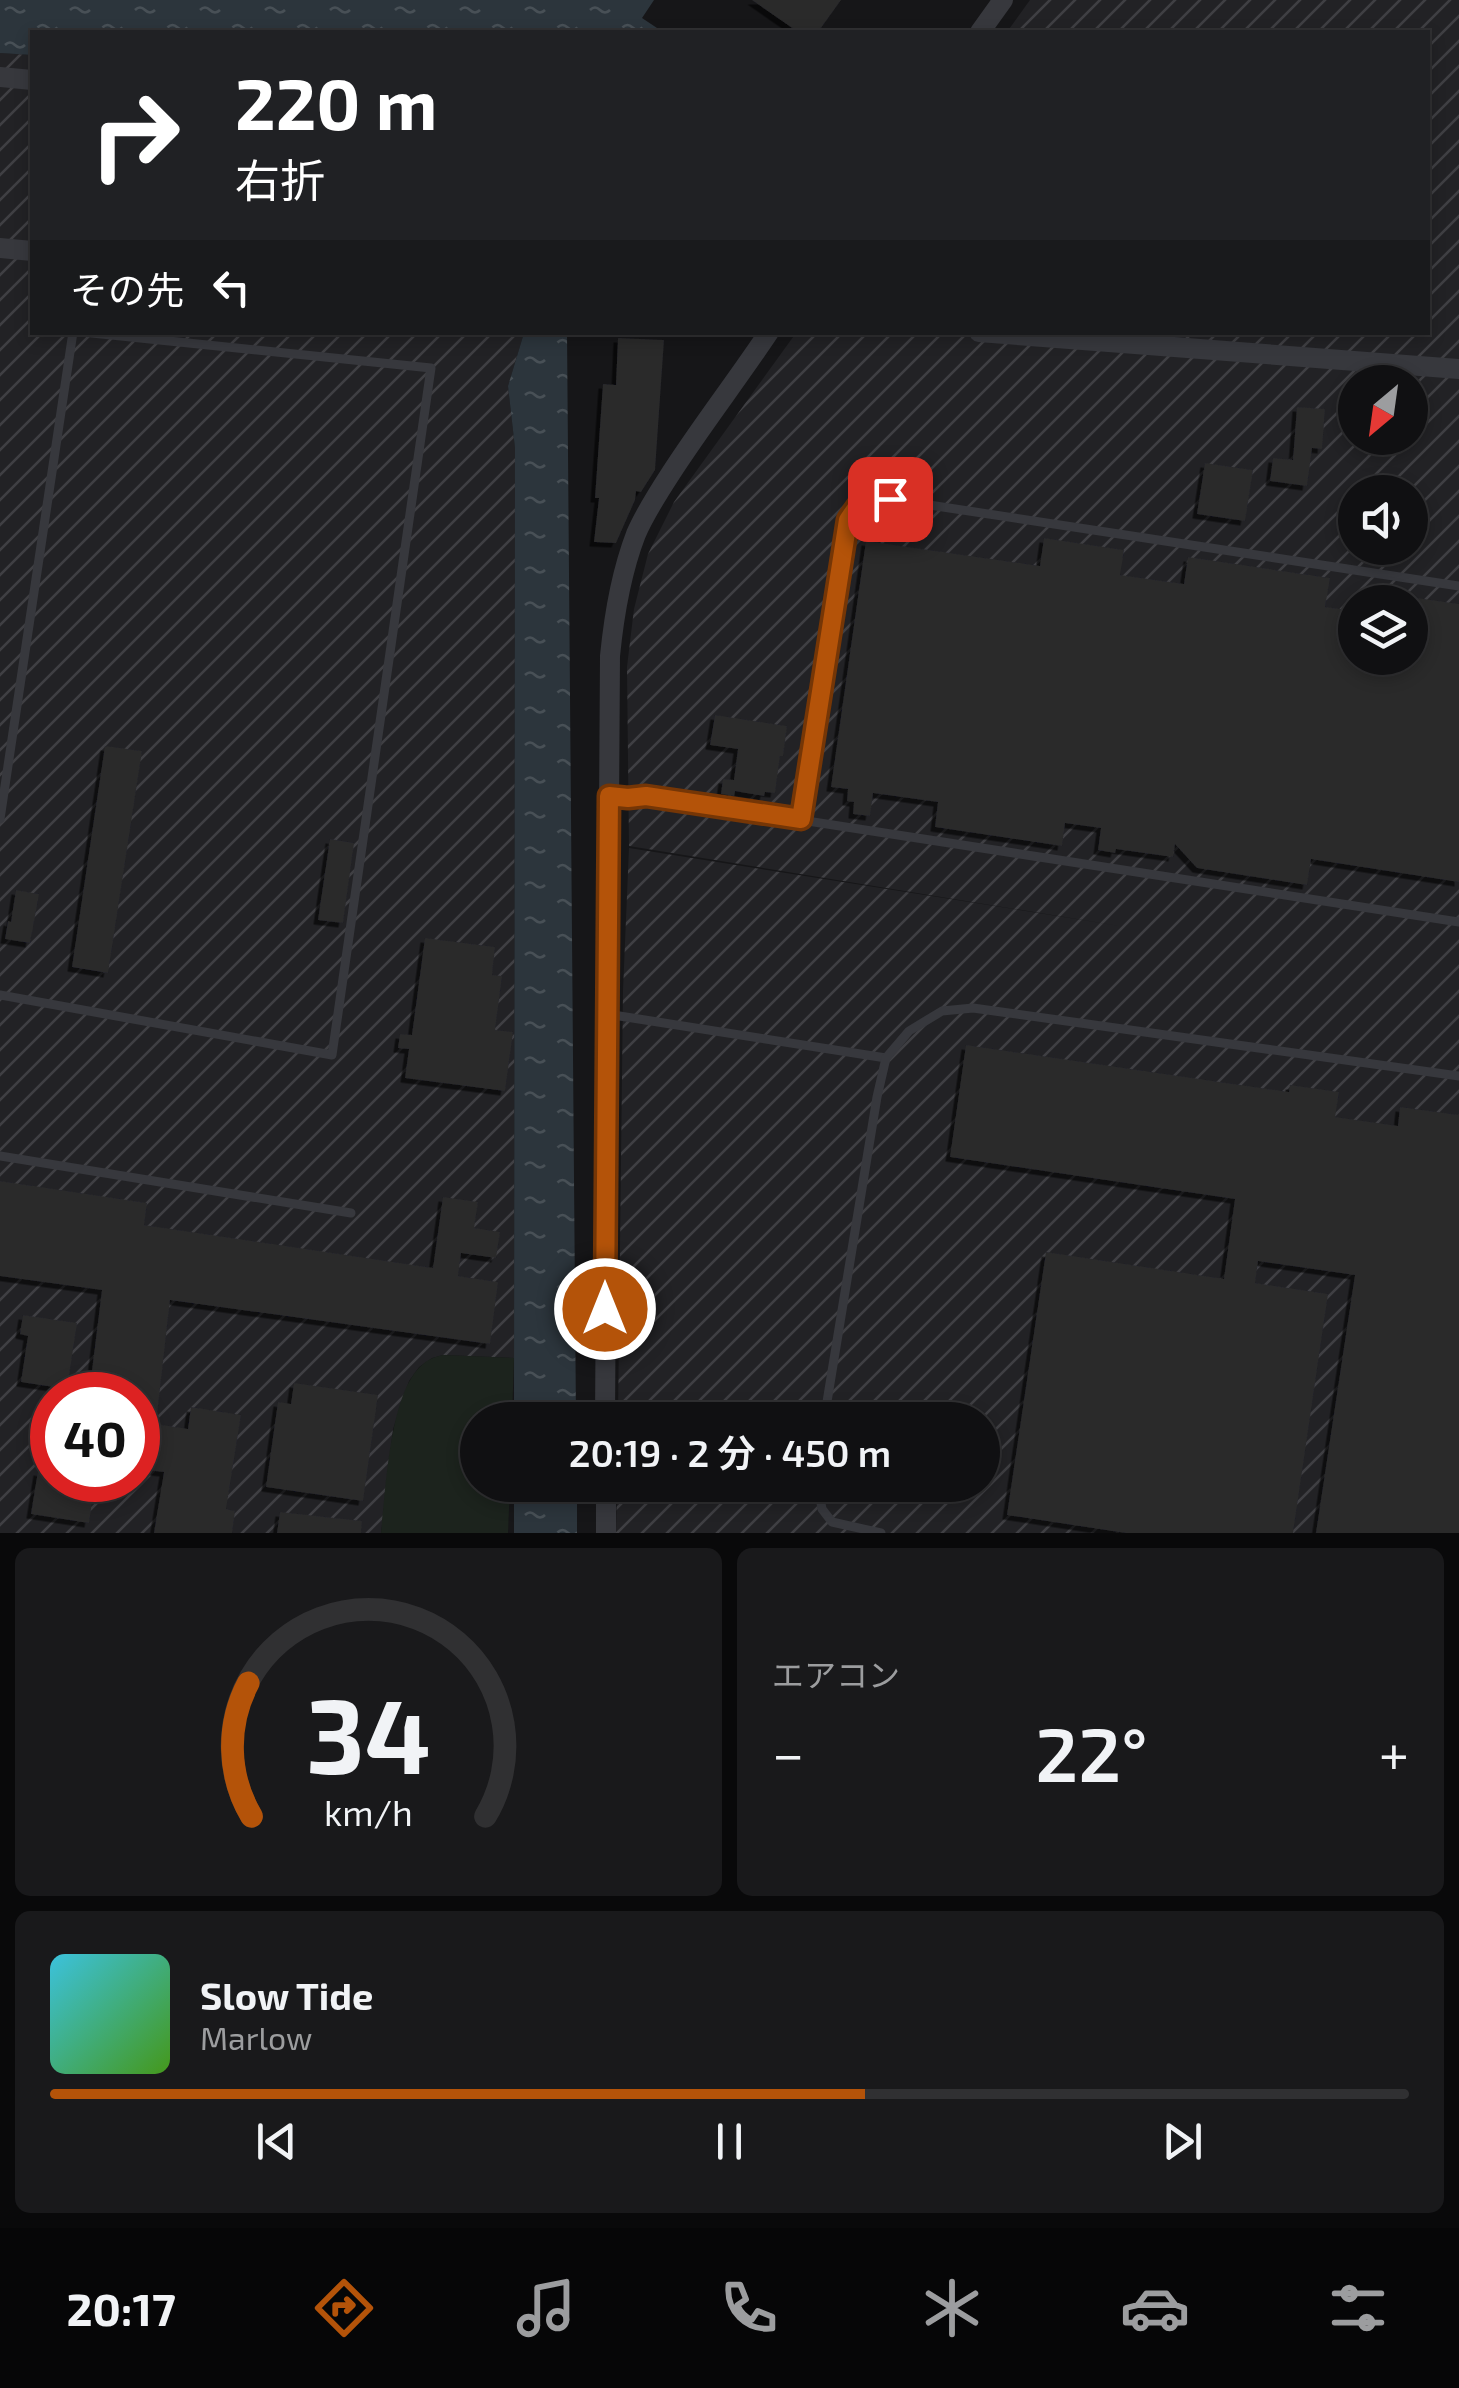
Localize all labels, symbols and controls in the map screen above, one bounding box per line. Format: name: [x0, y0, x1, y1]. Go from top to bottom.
text: 220 m: [235, 60, 437, 144]
icon: right: [70, 70, 200, 200]
text: 右折: [235, 152, 325, 206]
icon: left: [204, 260, 259, 315]
text: その先: [70, 266, 184, 312]
north arrow: [1338, 365, 1428, 455]
map controls: [1338, 365, 1428, 675]
pin: [848, 457, 933, 542]
icon: arrive: [863, 472, 918, 527]
button: sound: [1338, 475, 1428, 565]
button: layers: [1338, 585, 1428, 675]
position arrow: [553, 1257, 657, 1361]
speed limit sign: 40: [30, 1372, 160, 1502]
text: 20:19 · 2 分 · 450 m: [569, 1429, 891, 1475]
text: エアコン: [772, 1655, 900, 1693]
text: 34: [306, 1670, 431, 1795]
text: 22°: [1035, 1707, 1148, 1797]
text: −: [772, 1719, 804, 1785]
text: +: [1379, 1719, 1409, 1785]
text: km/h: [324, 1790, 413, 1833]
text: Slow Tide: [200, 1972, 373, 2018]
text: Marlow: [200, 2018, 312, 2056]
icon: previous: [249, 2114, 304, 2169]
icon: pause: [702, 2114, 757, 2169]
icon: next: [1155, 2114, 1210, 2169]
icon: directions: [309, 2273, 379, 2343]
icon: music: [511, 2273, 581, 2343]
icon: phone: [714, 2273, 784, 2343]
icon: climate: [917, 2273, 987, 2343]
icon: car: [1120, 2273, 1190, 2343]
icon: filters: [1323, 2273, 1393, 2343]
text: 20:17: [66, 2281, 176, 2335]

